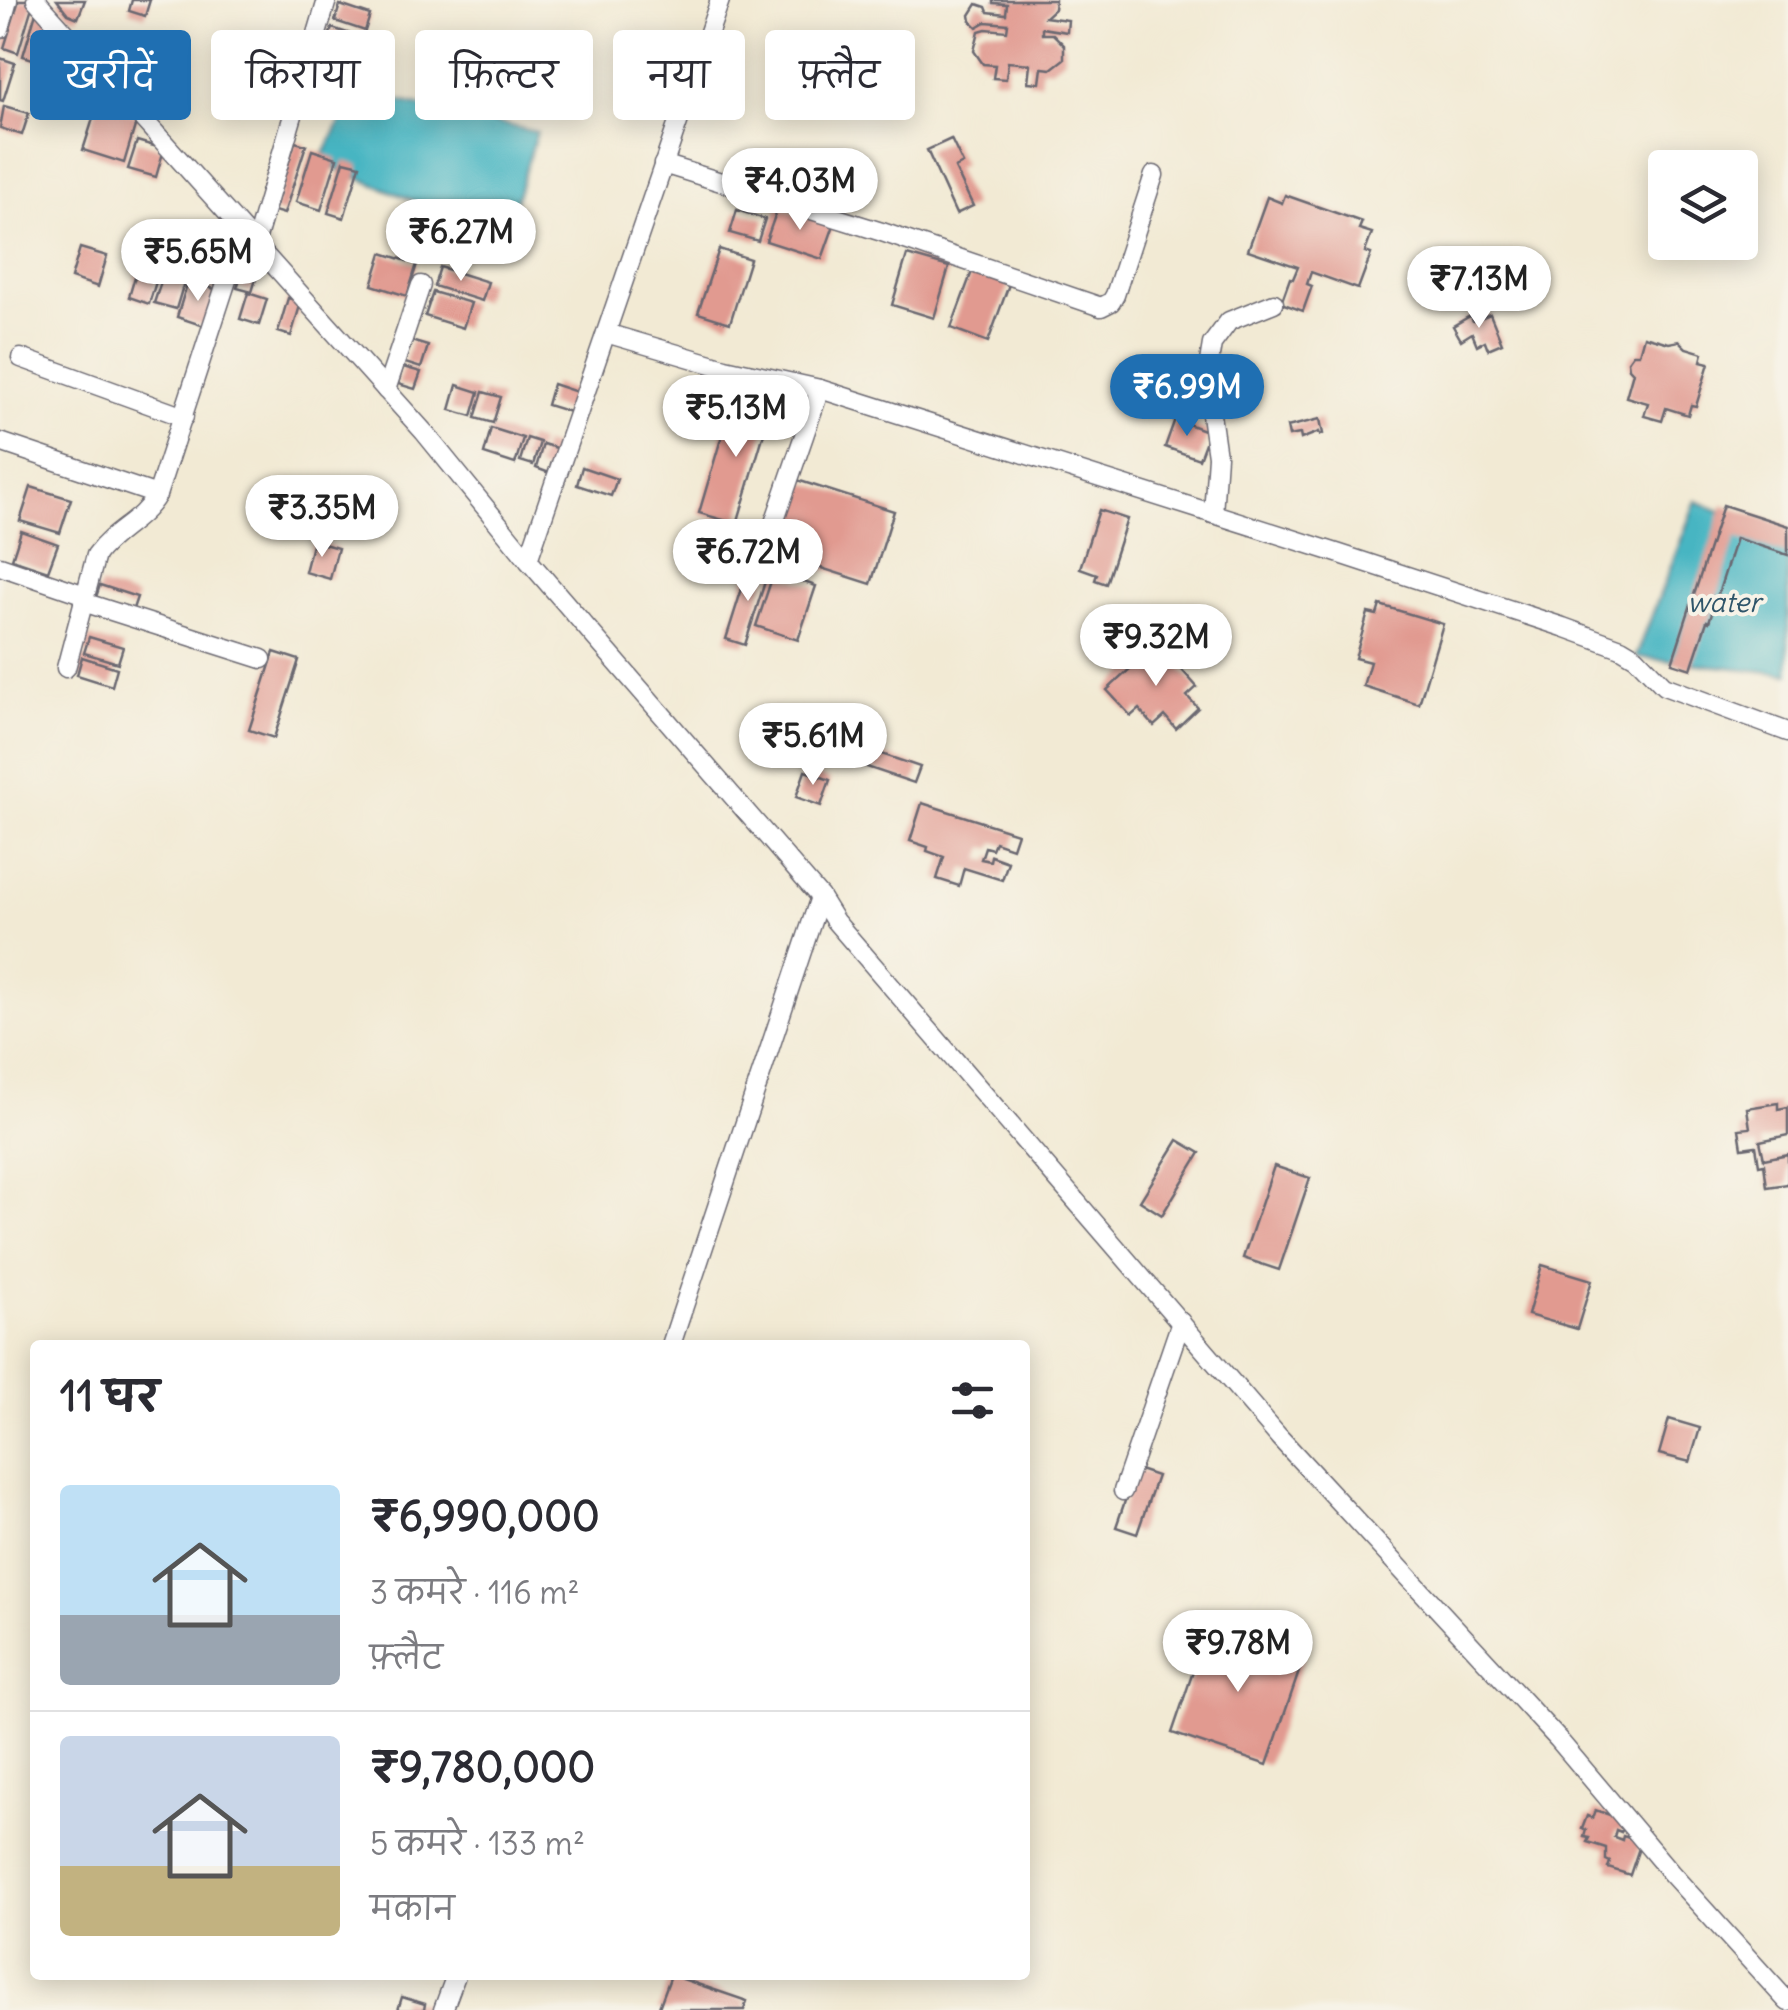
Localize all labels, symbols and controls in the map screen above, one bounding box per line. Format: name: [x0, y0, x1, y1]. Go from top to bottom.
chip: खरीदें: [30, 30, 191, 120]
chip: किराया: [211, 30, 395, 120]
chip: फ़िल्टर: [415, 30, 593, 120]
chip: नया: [613, 30, 745, 120]
chip: फ़्लैट: [765, 30, 915, 120]
pin: ₹4.03M: [719, 148, 881, 233]
map controls: [1648, 150, 1758, 260]
button: layers: [1648, 150, 1758, 260]
text: ₹4.03M: [744, 160, 856, 201]
pin: ₹6.27M: [380, 199, 542, 284]
text: ₹6.27M: [408, 211, 514, 252]
pin: ₹5.65M: [117, 219, 279, 304]
text: ₹5.65M: [143, 231, 253, 272]
pin: ₹7.13M: [1398, 246, 1560, 331]
text: ₹7.13M: [1429, 258, 1529, 299]
pin: ₹6.99M: [1106, 354, 1268, 439]
text: ₹6.99M: [1132, 366, 1242, 407]
pin: ₹5.13M: [655, 375, 817, 460]
text: ₹5.13M: [685, 387, 787, 428]
pin: ₹3.35M: [241, 475, 403, 560]
text: ₹3.35M: [267, 487, 377, 528]
pin: ₹6.72M: [667, 519, 829, 604]
text: ₹6.72M: [695, 531, 801, 572]
water label: water: [1687, 584, 1764, 620]
pin: ₹9.32M: [1075, 604, 1237, 689]
text: ₹9.32M: [1102, 616, 1210, 657]
pin: ₹5.61M: [732, 703, 894, 788]
text: ₹5.61M: [761, 715, 865, 756]
text: 11 घर: [60, 1370, 159, 1422]
icon: filters: [945, 1373, 1000, 1428]
text: ₹6,990,000: [370, 1490, 600, 1542]
icon: home: [140, 1525, 260, 1645]
text: 3 कमरे · 116 m²: [370, 1572, 579, 1613]
pin: ₹9.78M: [1157, 1610, 1319, 1695]
text: ₹9.78M: [1185, 1622, 1291, 1663]
text: फ़्लैट: [370, 1637, 443, 1678]
text: ₹9,780,000: [370, 1741, 595, 1793]
icon: home: [140, 1776, 260, 1896]
text: 5 कमरे · 133 m²: [370, 1823, 585, 1864]
text: मकान: [370, 1888, 455, 1929]

